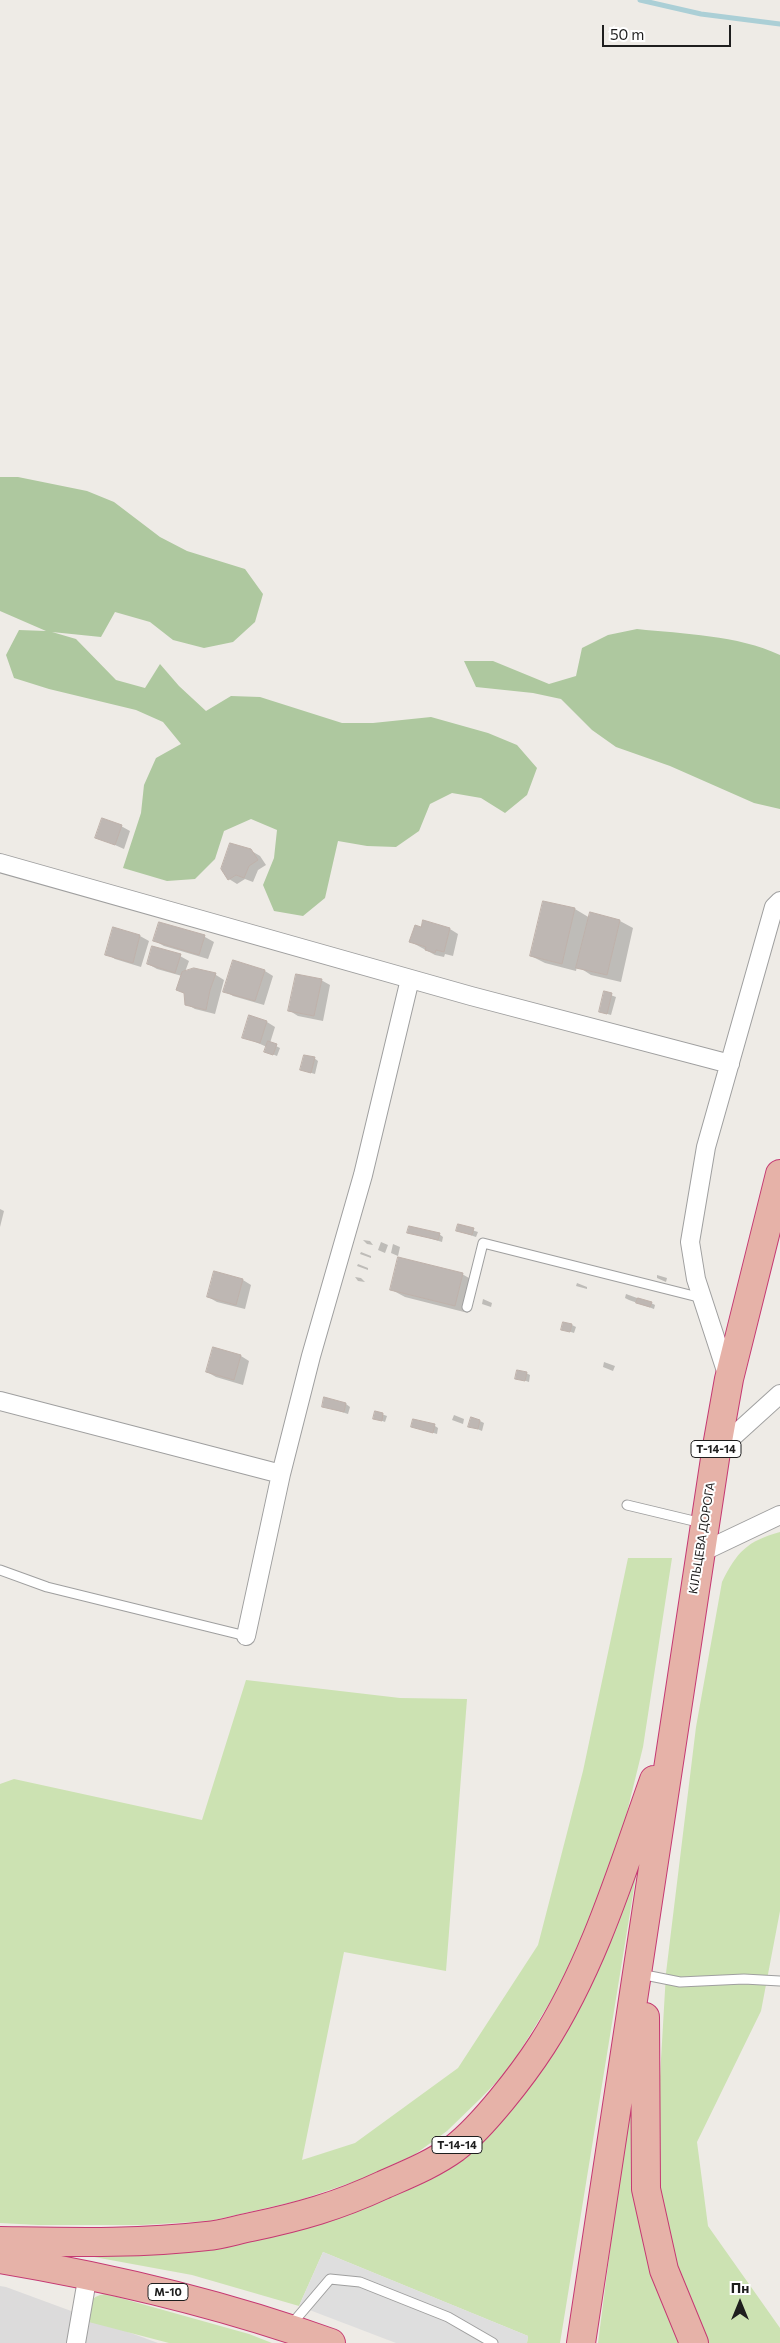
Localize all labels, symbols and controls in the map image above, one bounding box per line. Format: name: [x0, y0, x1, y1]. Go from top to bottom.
scale bar: [605, 15, 734, 47]
text: 50 m: [610, 25, 644, 43]
road number: Т-14-14: [691, 1440, 741, 1458]
street label: КІЛЬЦЕВА ДОРОГА: [686, 1481, 718, 1595]
road number: Т-14-14: [432, 2136, 482, 2154]
north arrow: [715, 2278, 765, 2328]
text: Пн: [731, 2279, 749, 2296]
road number: М-10: [148, 2284, 188, 2300]

